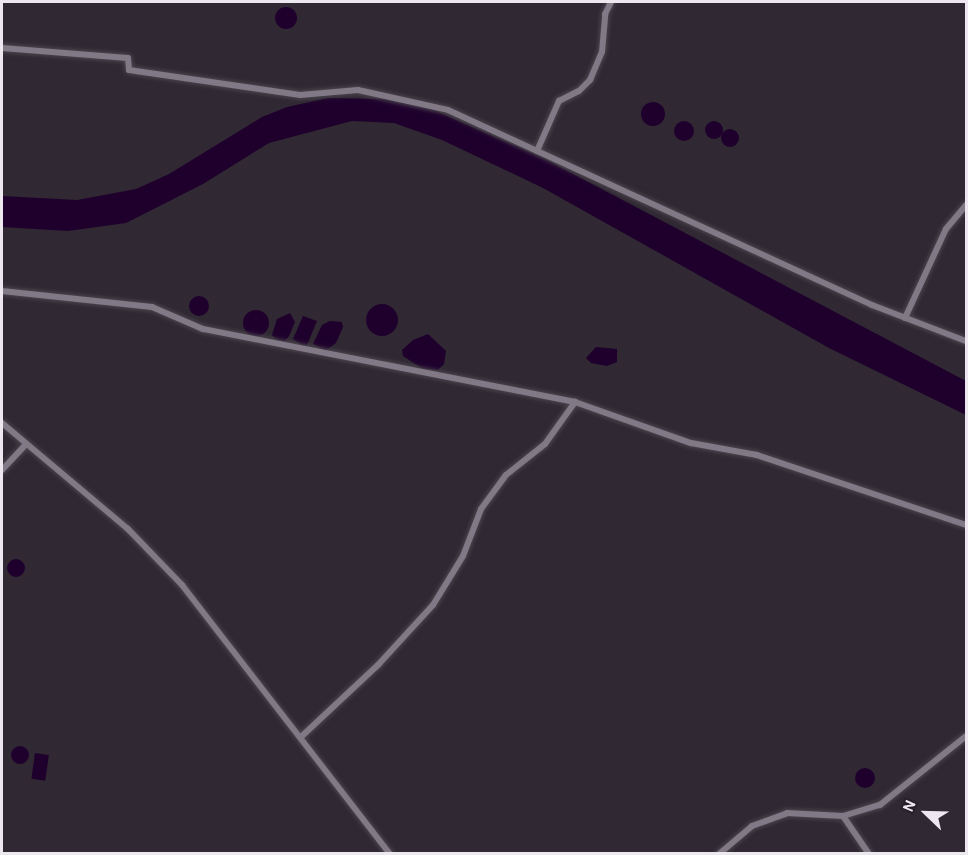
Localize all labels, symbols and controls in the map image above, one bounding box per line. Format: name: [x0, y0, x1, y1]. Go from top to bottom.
north arrow: [896, 783, 956, 843]
text: N: [900, 798, 919, 814]

